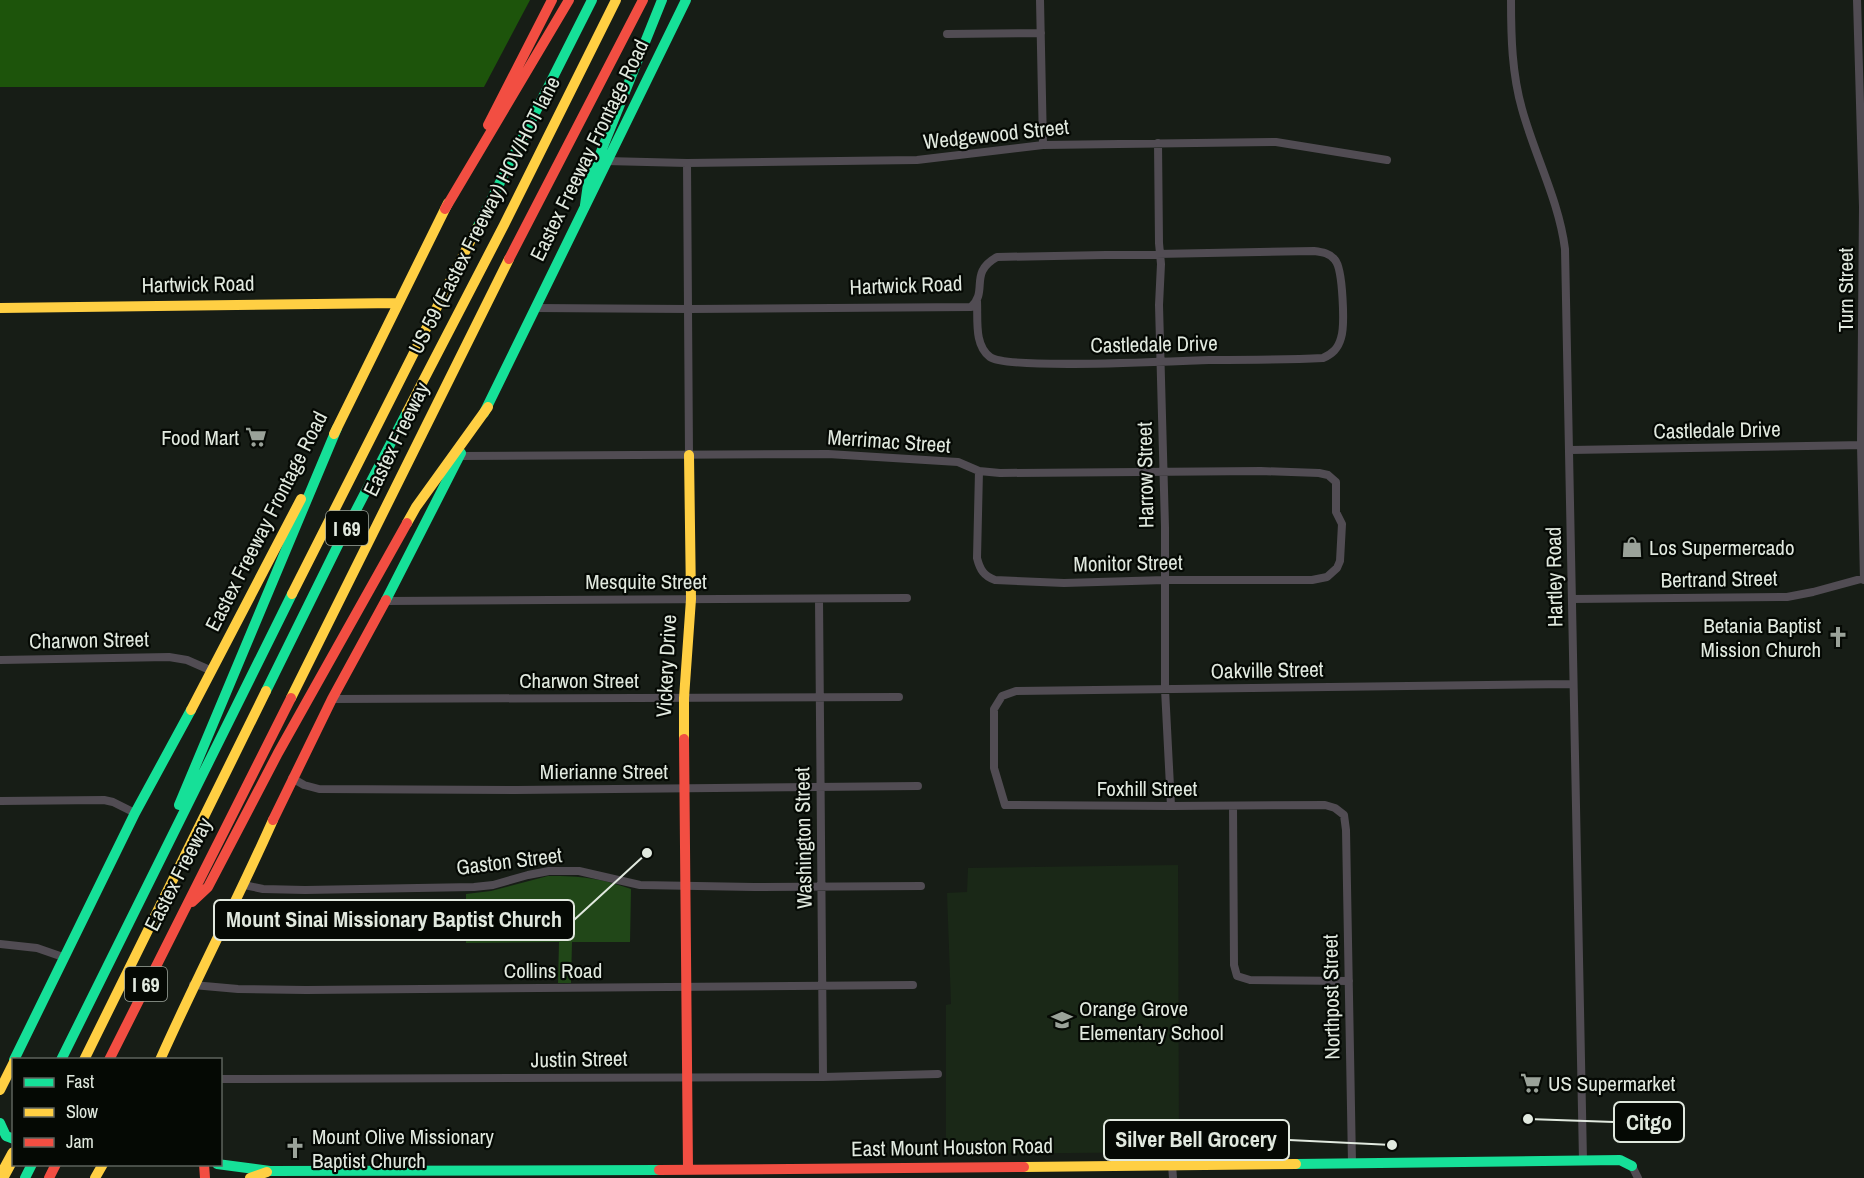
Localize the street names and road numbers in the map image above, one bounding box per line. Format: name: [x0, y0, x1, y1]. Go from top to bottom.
street label: Eastex Freeway Frontage Road: [523, 34, 655, 266]
street label: US 59 (Eastex Freeway) HOV/HOT lane: [401, 71, 567, 359]
street label: Wedgewood Street: [922, 112, 1070, 156]
street label: Turn Street: [1831, 247, 1860, 332]
street label: Hartwick Road: [141, 269, 255, 299]
street label: Hartwick Road: [849, 269, 963, 301]
street label: Castledale Drive: [1090, 328, 1218, 360]
street label: Eastex Freeway: [356, 377, 436, 501]
street label: Eastex Freeway Frontage Road: [198, 406, 334, 636]
street label: Castledale Drive: [1653, 414, 1781, 446]
street label: Harrow Street: [1130, 421, 1160, 528]
street label: Merrimac Street: [826, 422, 952, 460]
road number: I 69: [326, 511, 368, 545]
street label: Hartley Road: [1539, 527, 1569, 627]
street label: Monitor Street: [1073, 548, 1183, 578]
street label: Bertrand Street: [1660, 563, 1778, 595]
street label: Mesquite Street: [585, 567, 707, 596]
street label: Vickery Drive: [649, 614, 683, 718]
street label: Charwon Street: [29, 624, 149, 656]
street label: Oakville Street: [1210, 655, 1324, 685]
street label: Charwon Street: [519, 666, 639, 695]
street label: Mierianne Street: [540, 757, 668, 786]
street label: Washington Street: [787, 767, 819, 909]
street label: Foxhill Street: [1097, 774, 1198, 803]
street label: Eastex Freeway: [137, 812, 219, 936]
street label: Gaston Street: [454, 840, 564, 882]
street label: Northpost Street: [1315, 934, 1347, 1060]
street label: Collins Road: [504, 956, 602, 985]
road number: I 69: [125, 967, 167, 1001]
street label: Justin Street: [530, 1044, 628, 1074]
street label: East Mount Houston Road: [851, 1131, 1053, 1163]

